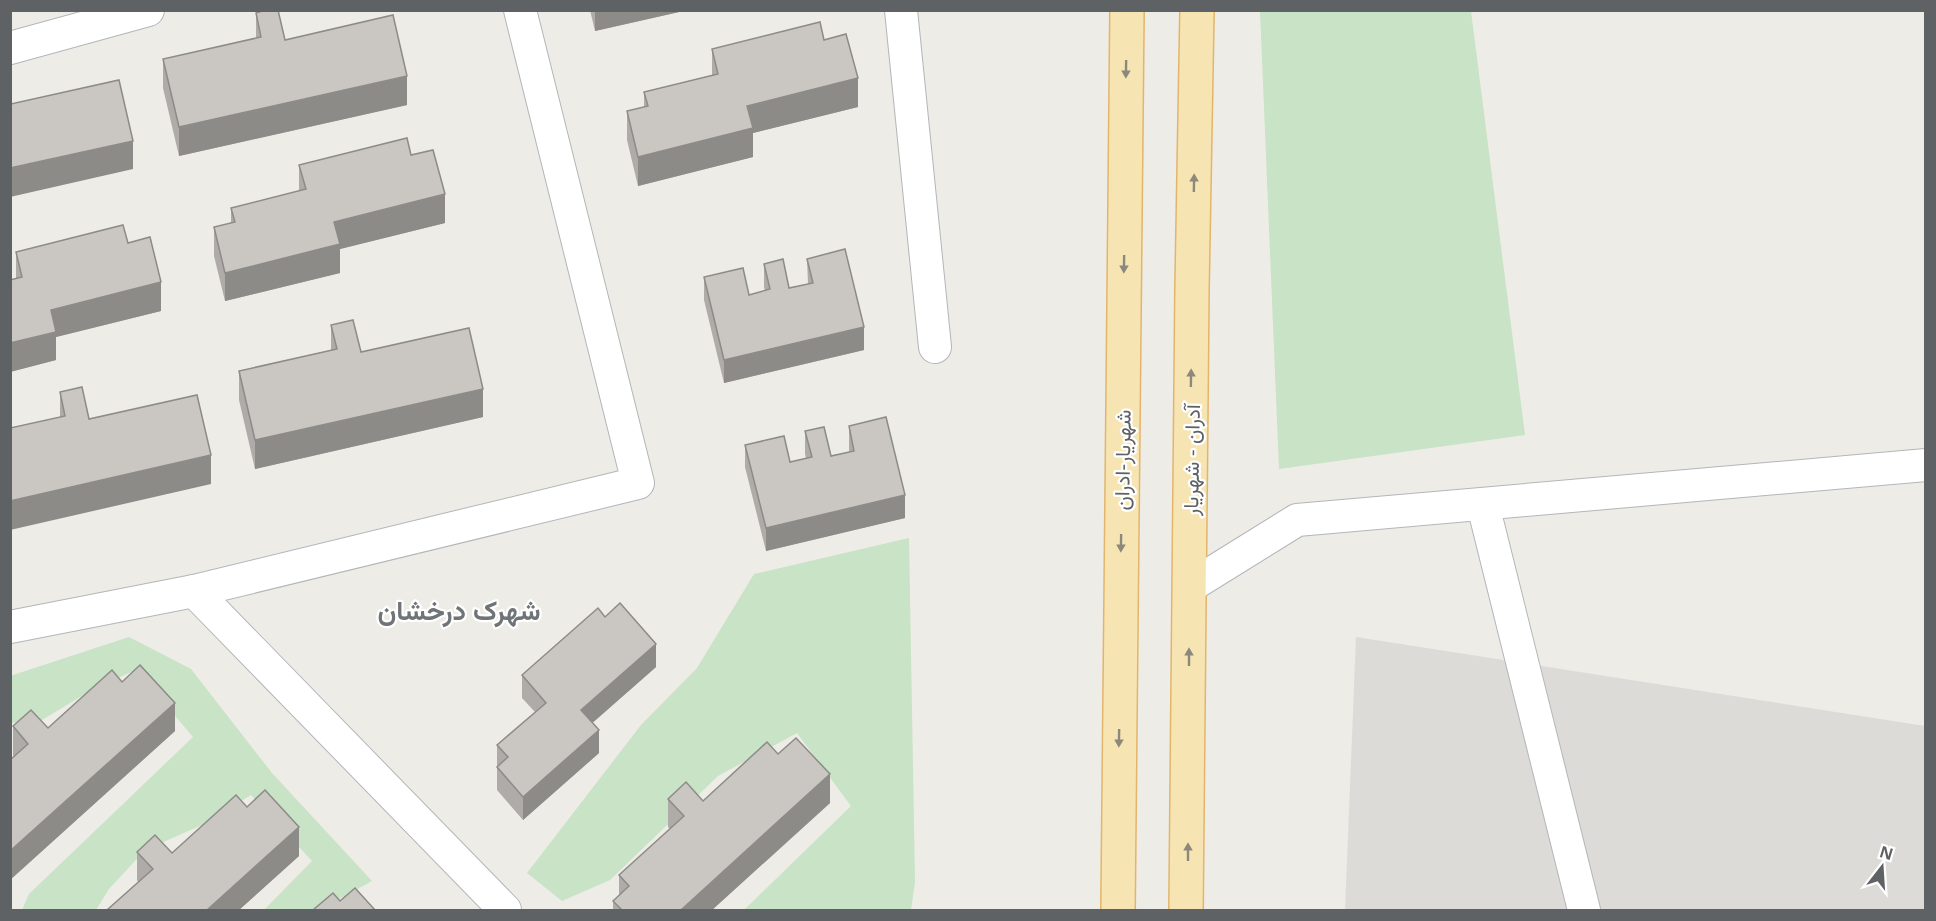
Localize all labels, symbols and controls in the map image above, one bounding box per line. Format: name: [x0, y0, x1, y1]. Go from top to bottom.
one-way arrow: [1121, 59, 1131, 78]
one-way arrow: [1190, 174, 1199, 193]
one-way arrow: [1119, 254, 1129, 273]
one-way arrow: [1187, 369, 1196, 388]
street label: آدران - شهریار: [1176, 402, 1206, 517]
street label: شهریار-ادران: [1107, 409, 1137, 511]
one-way arrow: [1116, 533, 1126, 552]
district label: شهرک درخشان: [378, 591, 540, 628]
one-way arrow: [1184, 648, 1194, 667]
one-way arrow: [1114, 728, 1124, 747]
north arrow: [1852, 837, 1912, 897]
text: N: [1877, 840, 1896, 865]
one-way arrow: [1183, 843, 1193, 862]

